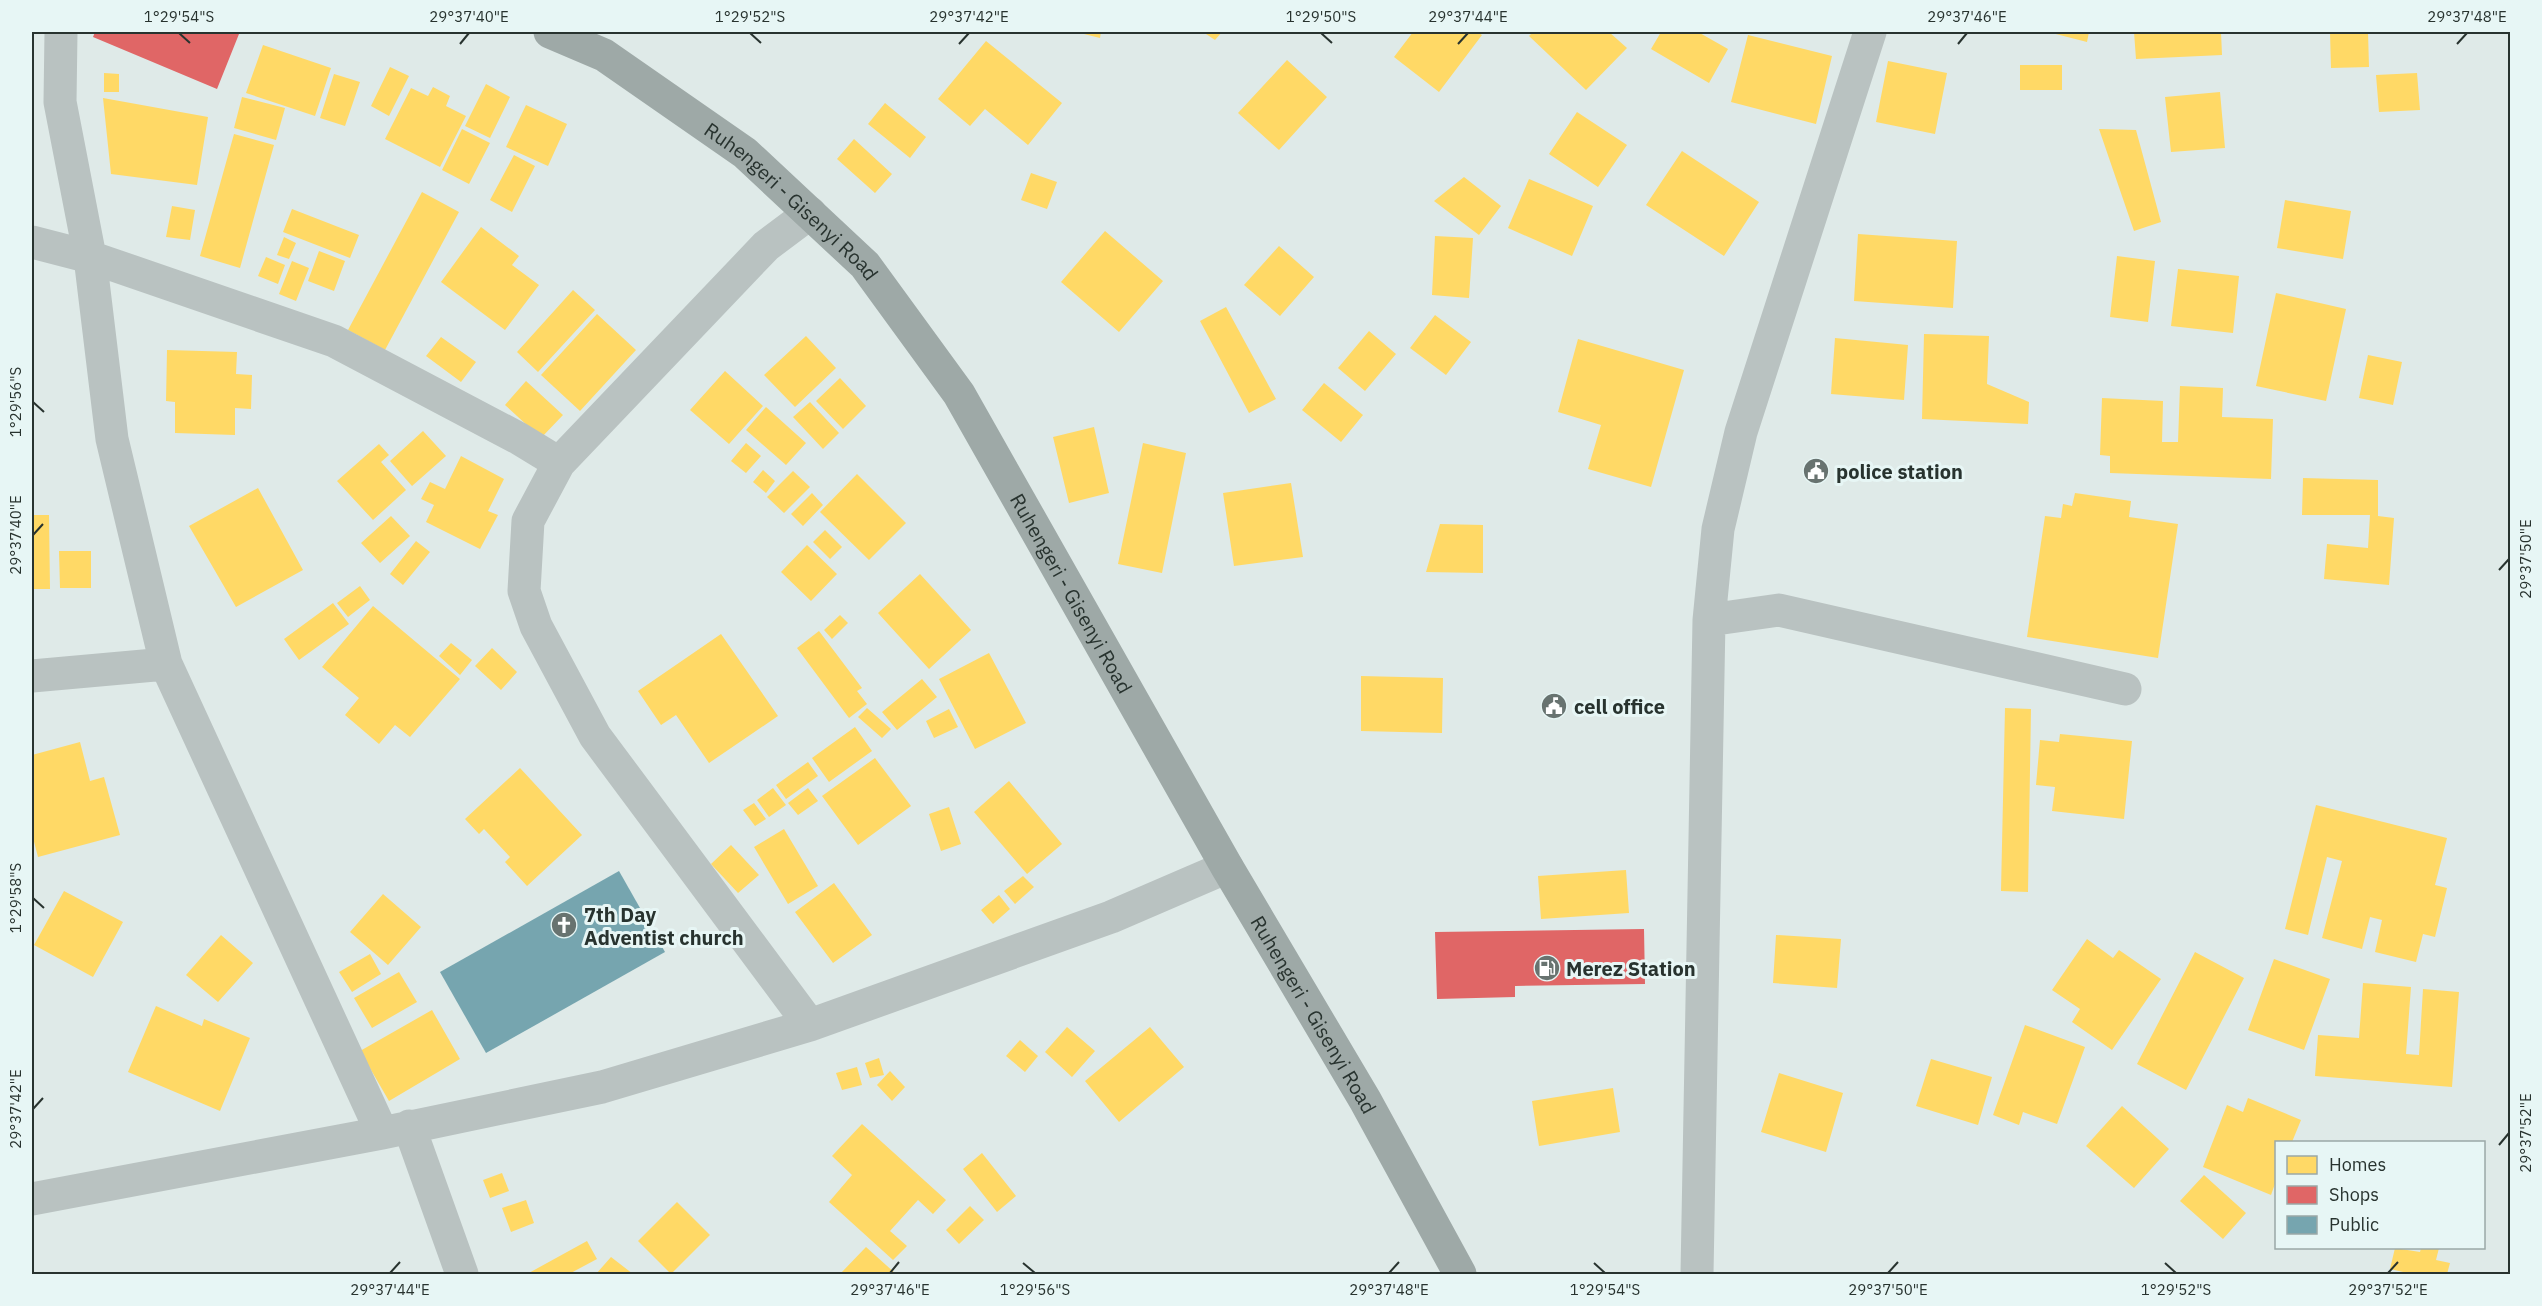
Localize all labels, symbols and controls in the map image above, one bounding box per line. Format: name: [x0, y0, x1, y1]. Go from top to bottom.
text: 1°29'54"S: [144, 7, 214, 26]
text: 29°37'40"E: [429, 7, 509, 26]
text: 1°29'52"S: [715, 7, 785, 26]
text: 29°37'42"E: [929, 7, 1009, 26]
text: 1°29'50"S: [1286, 7, 1356, 26]
text: 29°37'44"E: [1428, 7, 1508, 26]
text: 29°37'46"E: [1927, 7, 2007, 26]
text: 29°37'48"E: [2427, 7, 2507, 26]
street label: Ruhengeri - Gisenyi Road: [699, 116, 885, 285]
text: 1°29'56"S: [6, 367, 25, 437]
public building icon: police station: [1801, 456, 1831, 486]
place label: police station: [1836, 458, 1963, 485]
street label: Ruhengeri - Gisenyi Road: [1004, 488, 1139, 698]
text: 29°37'40"E: [6, 495, 25, 575]
text: 29°37'50"E: [2516, 519, 2535, 599]
public building icon: cell office: [1539, 691, 1569, 721]
place label: cell office: [1574, 693, 1665, 720]
text: 1°29'58"S: [6, 863, 25, 933]
place label: 7th Day Adventist church: [584, 901, 744, 951]
church icon: 7th Day Adventist church: [549, 910, 579, 940]
street label: Ruhengeri - Gisenyi Road: [1245, 910, 1383, 1118]
fuel station icon: Merez Station: [1532, 953, 1562, 983]
place label: Merez Station: [1566, 955, 1696, 982]
text: 29°37'42"E: [6, 1069, 25, 1149]
text: 29°37'52"E: [2516, 1093, 2535, 1173]
legend: [2275, 1141, 2485, 1249]
text: Homes: [2329, 1153, 2386, 1176]
text: Shops: [2329, 1183, 2379, 1206]
text: Public: [2329, 1213, 2379, 1236]
text: 29°37'44"E: [350, 1280, 430, 1299]
text: 29°37'46"E: [850, 1280, 930, 1299]
text: 1°29'56"S: [1000, 1280, 1070, 1299]
text: 29°37'48"E: [1349, 1280, 1429, 1299]
text: 1°29'54"S: [1570, 1280, 1640, 1299]
text: 29°37'50"E: [1848, 1280, 1928, 1299]
text: 1°29'52"S: [2141, 1280, 2211, 1299]
text: 29°37'52"E: [2348, 1280, 2428, 1299]

